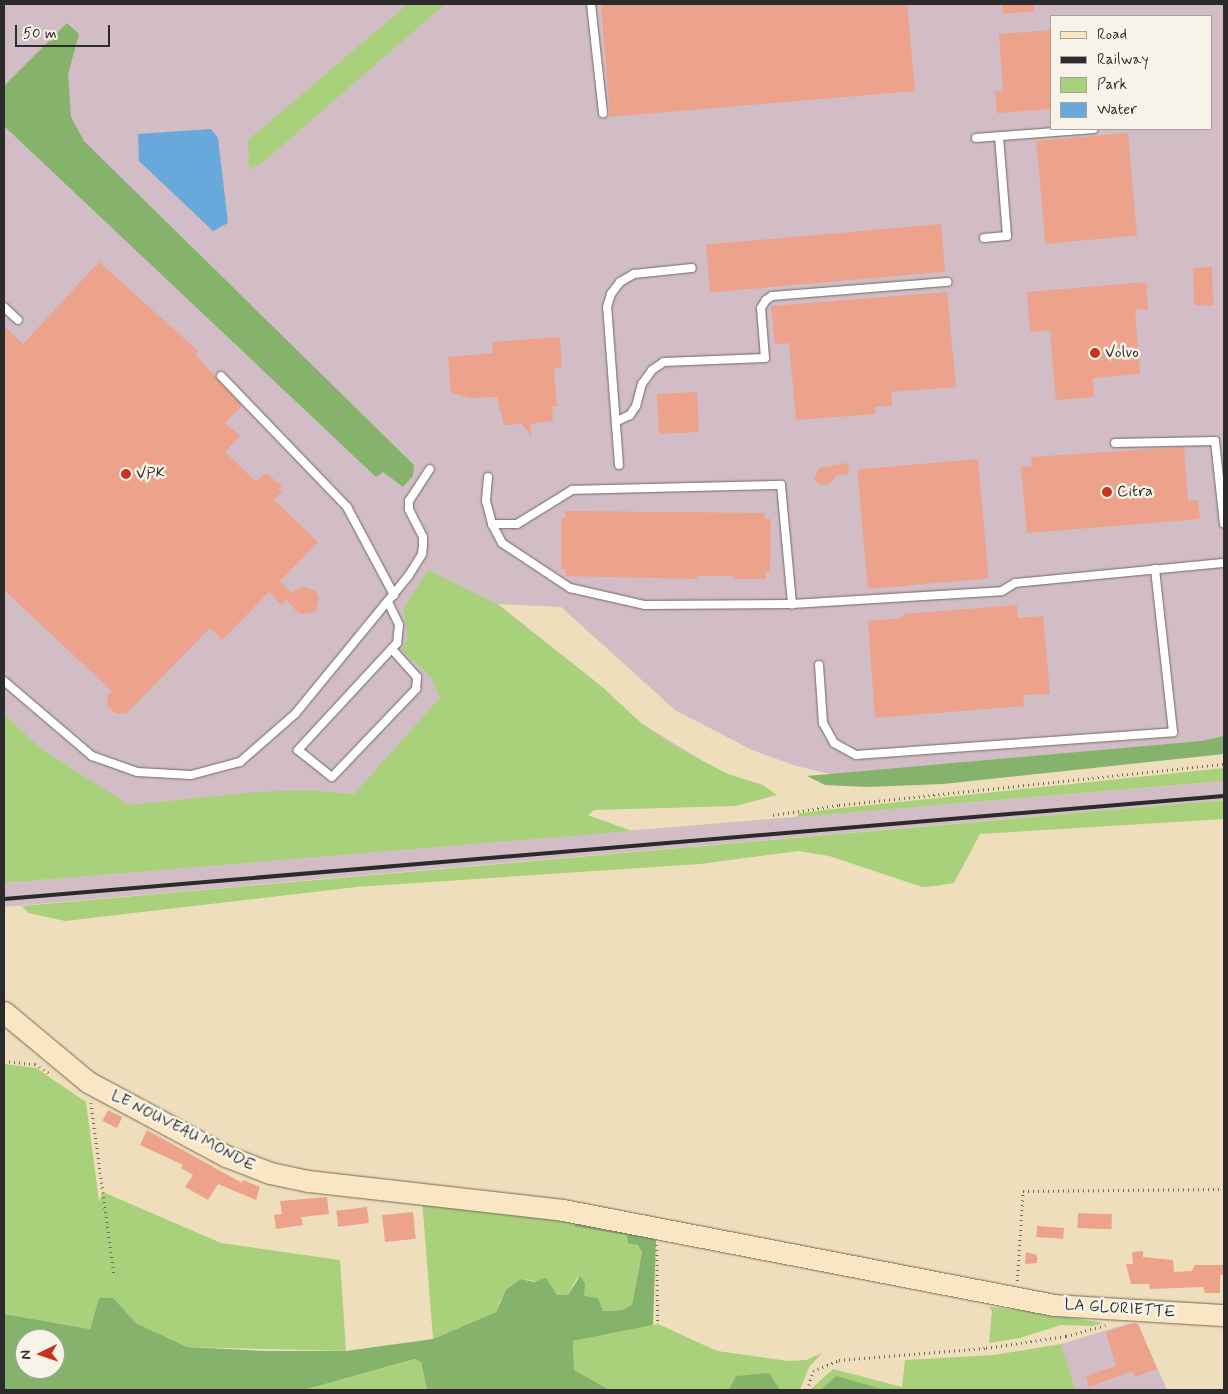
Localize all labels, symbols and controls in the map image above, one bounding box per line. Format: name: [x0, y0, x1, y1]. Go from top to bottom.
scale bar: [18, 15, 112, 47]
legend: [1050, 15, 1213, 130]
text: 50 m: [23, 24, 57, 44]
text: Road: [1097, 25, 1127, 45]
text: Railway: [1097, 50, 1149, 70]
text: Park: [1097, 75, 1127, 95]
text: Water: [1097, 100, 1137, 120]
place label: Volvo: [1105, 343, 1139, 363]
marker: Volvo: [1089, 347, 1101, 359]
place label: VPK: [136, 464, 165, 484]
marker: VPK: [120, 468, 132, 480]
place label: Citra: [1117, 482, 1153, 502]
marker: Citra: [1101, 486, 1113, 498]
street label: LE NOUVEAU MONDE: [108, 1087, 258, 1175]
street label: LA GLORIETTE: [1063, 1295, 1177, 1323]
north arrow: [15, 1329, 65, 1379]
text: N: [17, 1350, 35, 1360]

